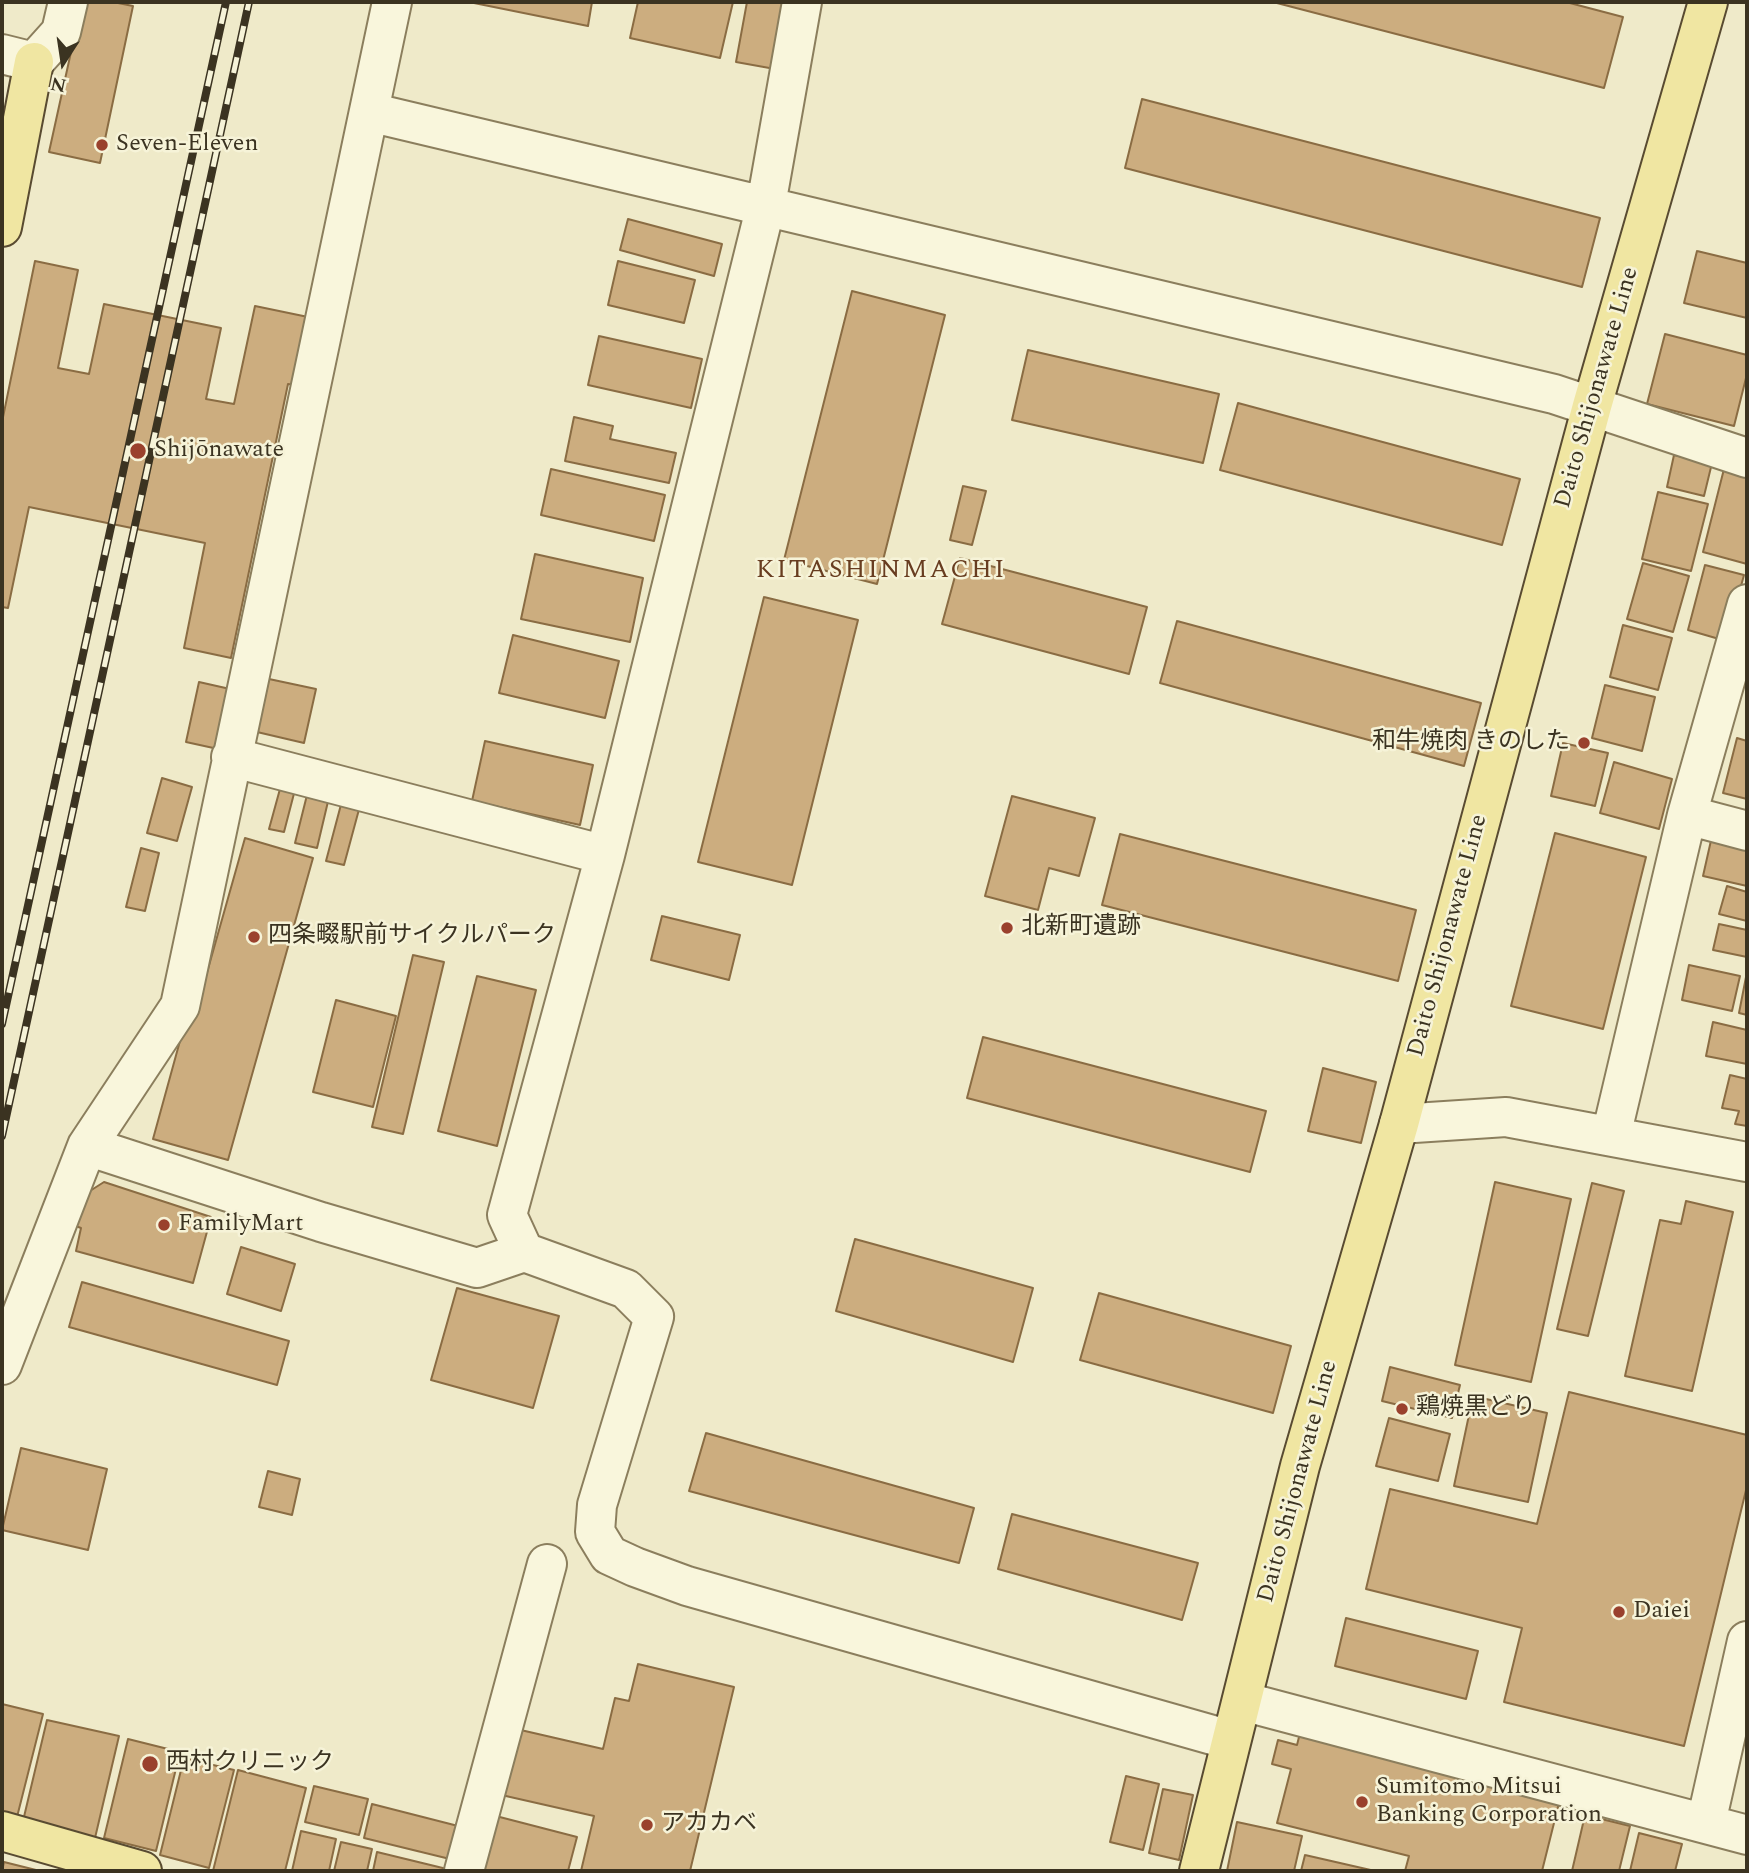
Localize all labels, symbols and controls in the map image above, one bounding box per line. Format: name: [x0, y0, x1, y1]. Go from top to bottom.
north arrow: [28, 28, 98, 98]
text: N: [48, 68, 69, 100]
place label: Seven-Eleven: [116, 131, 258, 159]
marker: Seven-Eleven: [94, 137, 110, 153]
street label: Daito Shijonawate Line: [1550, 264, 1646, 512]
place label: Shijōnawate: [154, 437, 284, 465]
marker: Shijōnawate: [128, 441, 148, 461]
district label: KITASHINMACHI: [757, 556, 1005, 588]
place label: 和牛焼肉 きのした: [1372, 729, 1570, 757]
marker: 和牛焼肉 きのした: [1576, 735, 1592, 751]
street label: Daito Shijonawate Line: [1403, 812, 1495, 1060]
place label: 北新町遺跡: [1021, 914, 1141, 942]
marker: 北新町遺跡: [999, 920, 1015, 936]
place label: 四条畷駅前サイクルパーク: [268, 923, 556, 951]
marker: 四条畷駅前サイクルパーク: [246, 929, 262, 945]
place label: FamilyMart: [178, 1211, 303, 1239]
marker: FamilyMart: [156, 1217, 172, 1233]
street label: Daito Shijonawate Line: [1253, 1358, 1345, 1606]
place label: 鶏焼黒どり: [1416, 1395, 1536, 1423]
marker: 鶏焼黒どり: [1394, 1401, 1410, 1417]
place label: Daiei: [1633, 1598, 1690, 1626]
marker: Daiei: [1611, 1604, 1627, 1620]
place label: 西村クリニック: [166, 1750, 334, 1778]
marker: 西村クリニック: [140, 1754, 160, 1774]
place label: Sumitomo Mitsui Banking Corporation: [1376, 1774, 1602, 1830]
marker: Sumitomo Mitsui Banking Corporation: [1354, 1794, 1370, 1810]
place label: アカカベ: [661, 1811, 757, 1839]
marker: アカカベ: [639, 1817, 655, 1833]

